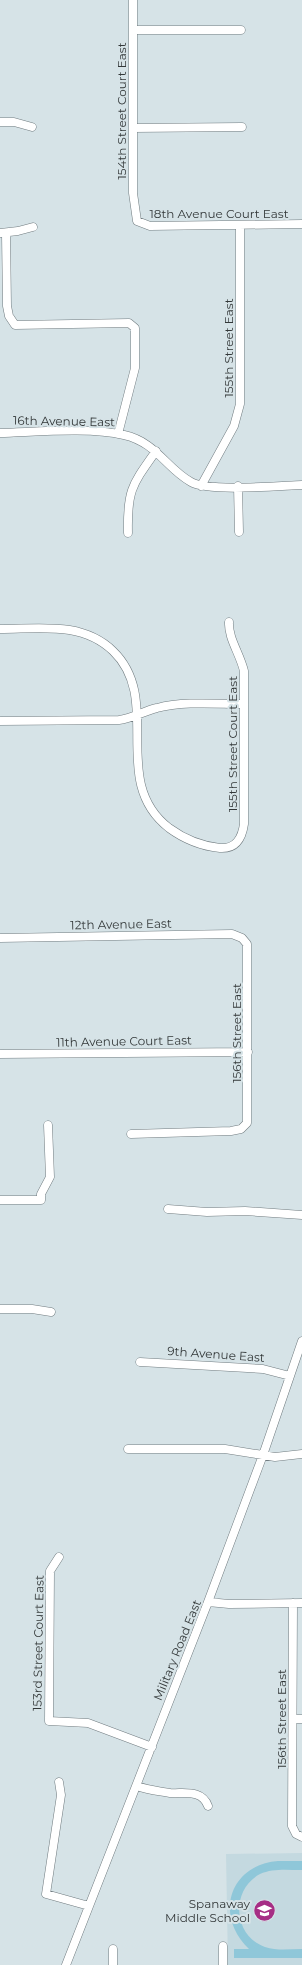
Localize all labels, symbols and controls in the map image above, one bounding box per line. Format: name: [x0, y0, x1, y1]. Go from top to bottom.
street label: 154th Street Court East: [114, 42, 129, 180]
street label: 18th Avenue Court East: [149, 206, 289, 221]
street label: 155th Street East: [221, 298, 236, 398]
street label: 16th Avenue East: [13, 413, 115, 429]
street label: 155th Street Court East: [225, 676, 240, 812]
street label: 12th Avenue East: [70, 916, 172, 932]
street label: 156th Street East: [229, 983, 244, 1083]
street label: 11th Avenue Court East: [56, 1032, 192, 1050]
street label: 9th Avenue East: [167, 1343, 265, 1365]
street label: 153rd Street Court East: [29, 1575, 47, 1711]
street label: Military Road East: [150, 1597, 204, 1703]
street label: 156th Street East: [274, 1669, 289, 1769]
place label: Spanaway Middle School: [165, 1896, 250, 1925]
school or university icon: Spanaway Middle School: [252, 1897, 278, 1923]

